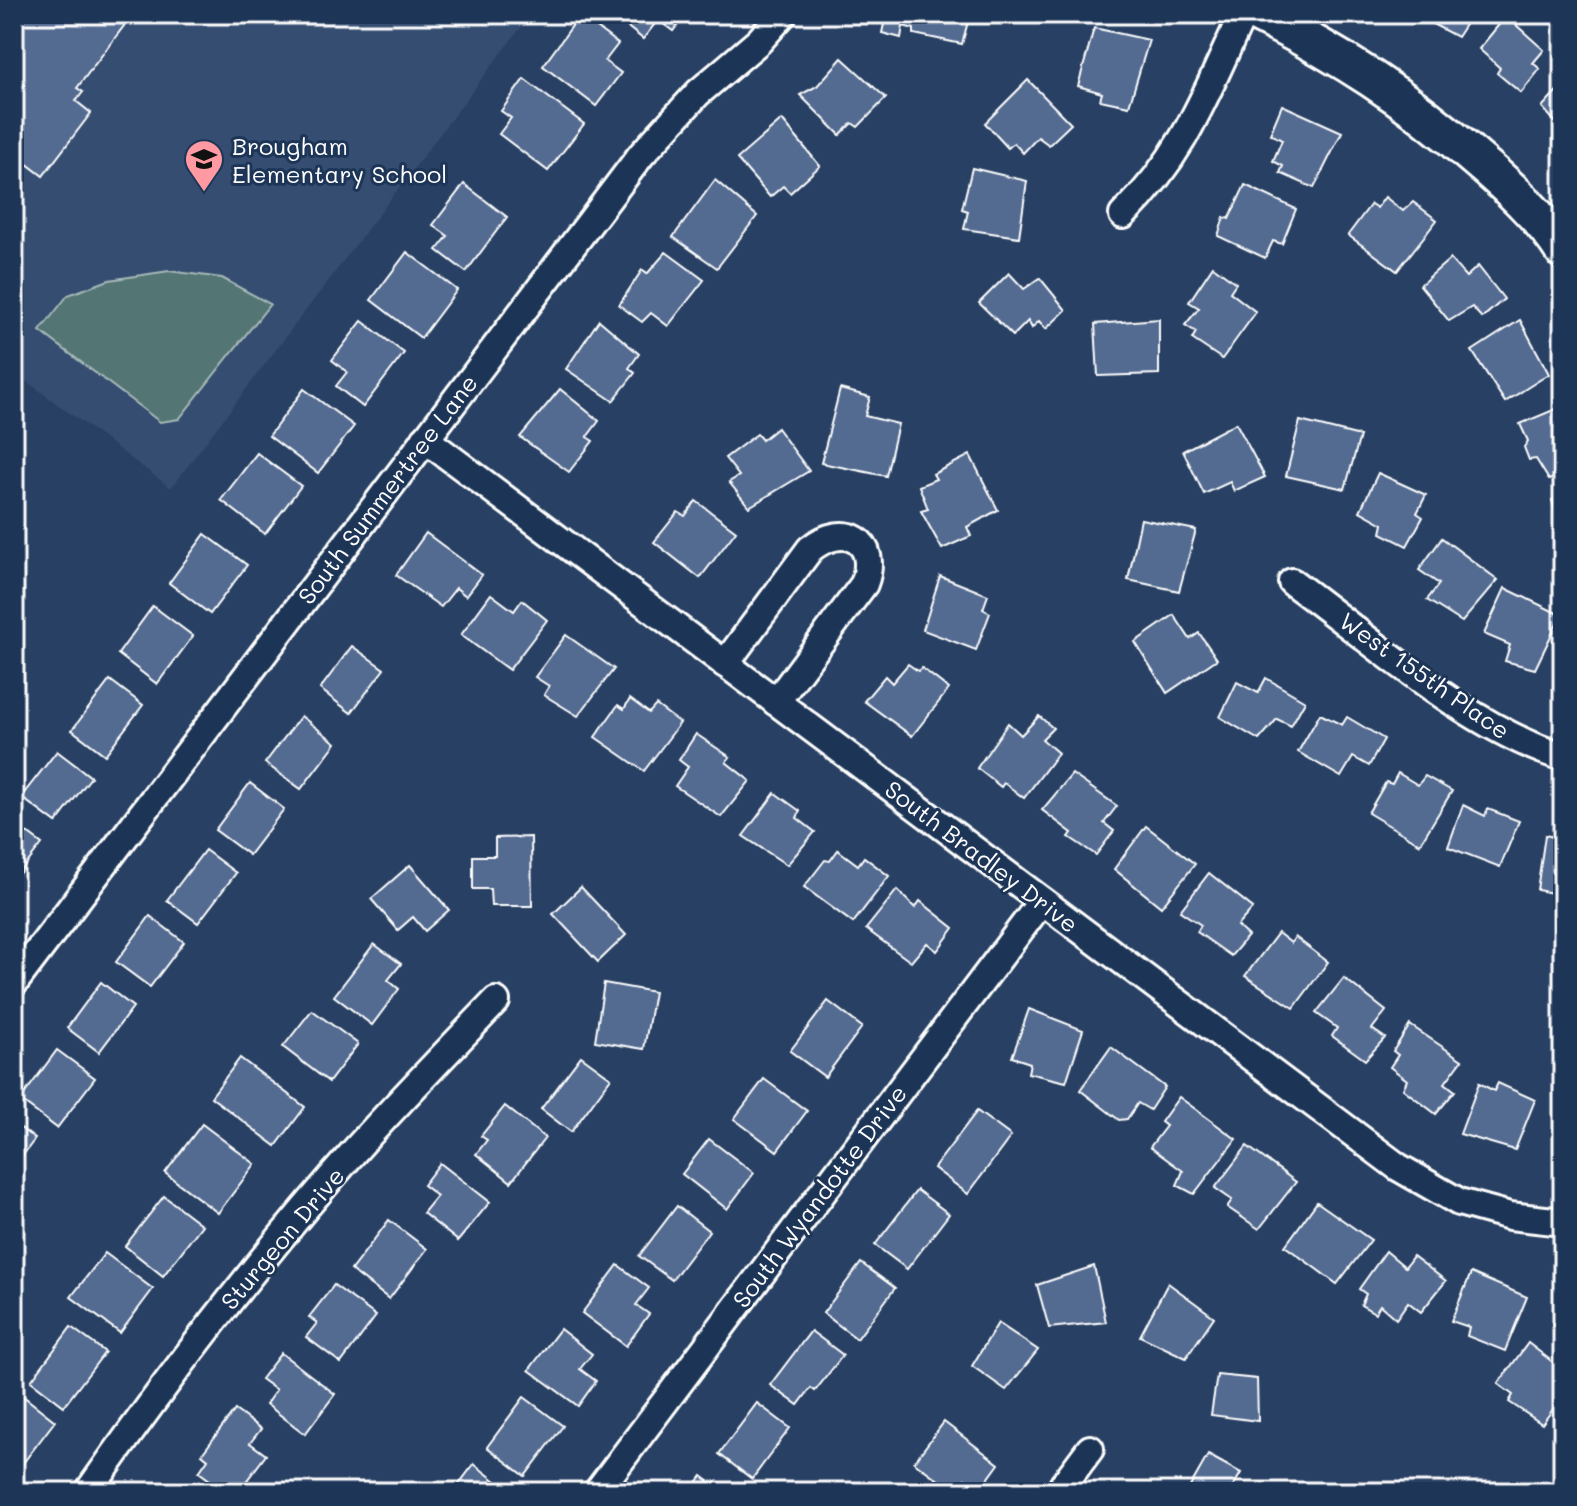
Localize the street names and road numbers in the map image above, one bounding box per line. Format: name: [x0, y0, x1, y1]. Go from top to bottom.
street label: South Summertree Lane: [290, 368, 484, 610]
street label: West 155th Place: [1334, 605, 1516, 745]
street label: South Bradley Drive: [879, 773, 1085, 939]
street label: South Wyandotte Drive: [725, 1078, 913, 1314]
street label: Sturgeon Drive: [213, 1160, 351, 1316]

